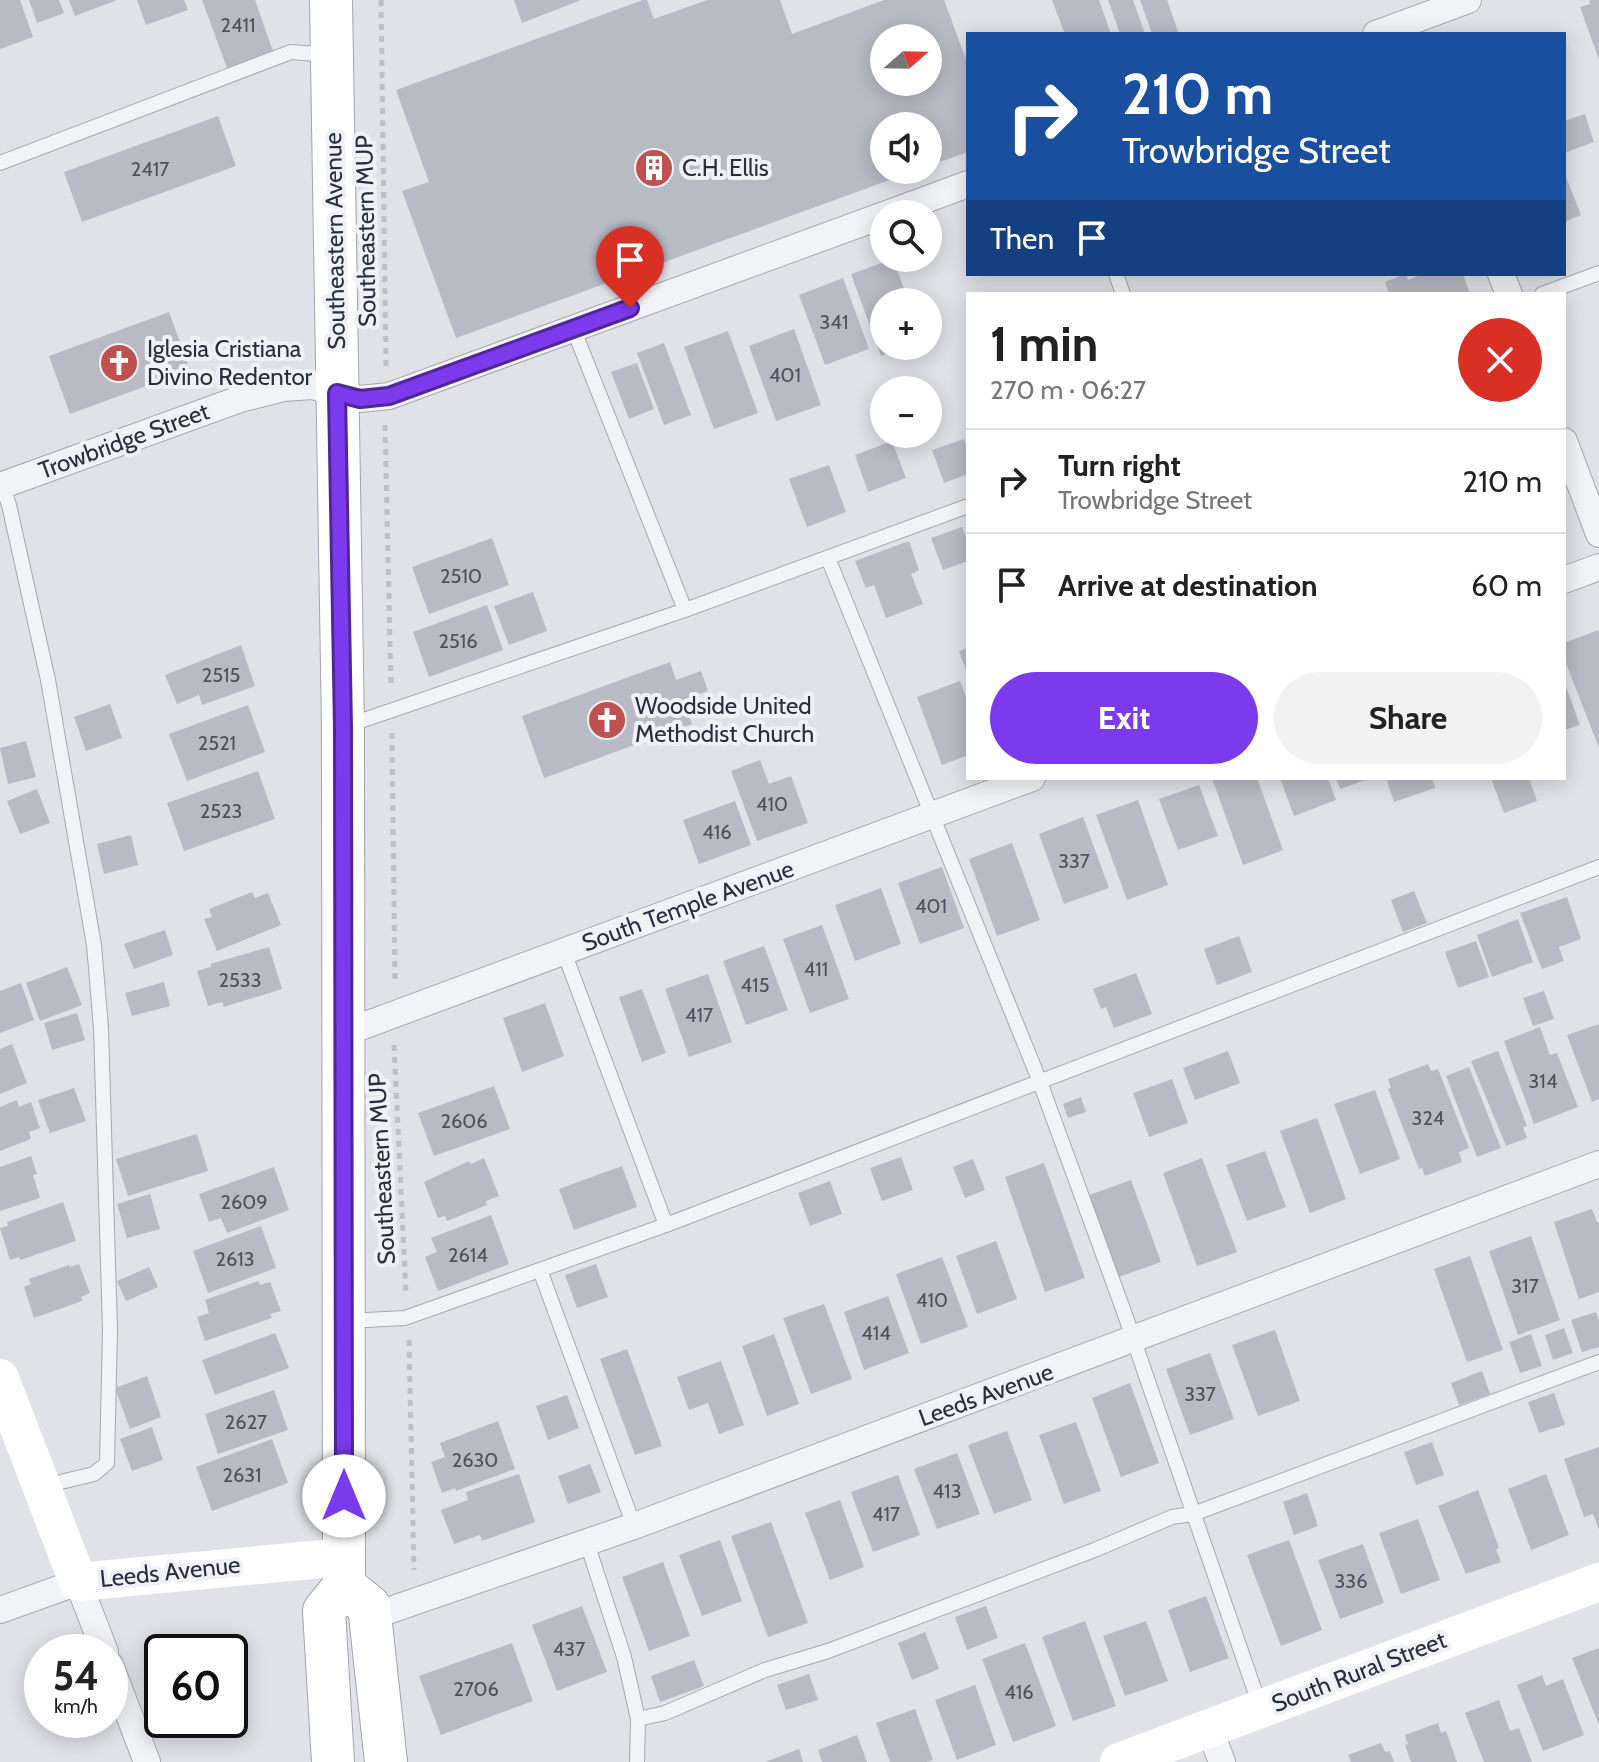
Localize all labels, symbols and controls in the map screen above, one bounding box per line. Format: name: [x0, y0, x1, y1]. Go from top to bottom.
house number: 2411: [220, 13, 256, 37]
north arrow: [870, 24, 942, 96]
map controls: [870, 24, 942, 448]
text: 210 m: [1122, 60, 1273, 128]
icon: right: [990, 64, 1094, 168]
button: sound: [870, 112, 942, 184]
text: Trowbridge Street: [1122, 128, 1391, 172]
street label: Southeastern Avenue: [318, 132, 351, 350]
street label: Southeastern MUP: [349, 135, 382, 327]
building icon: C.H. Ellis: [633, 147, 675, 189]
place label: C.H. Ellis: [682, 153, 769, 182]
house number: 2417: [131, 157, 169, 181]
button: search: [870, 200, 942, 272]
icon: arrive: [1070, 216, 1114, 260]
text: Then: [990, 220, 1054, 257]
pin: [596, 226, 664, 308]
icon: arrive: [608, 238, 652, 282]
button: +: [870, 288, 942, 360]
house number: 341: [820, 310, 848, 334]
text: 1 min: [990, 315, 1098, 373]
button: close: [1458, 318, 1542, 402]
place label: Iglesia Cristiana Divino Redentor: [147, 334, 313, 391]
church icon: Iglesia Cristiana Divino Redentor: [98, 342, 140, 384]
house number: 401: [769, 363, 801, 387]
text: 270 m · 06:27: [990, 374, 1146, 406]
button: −: [870, 376, 942, 448]
street label: Trowbridge Street: [35, 396, 213, 485]
text: Turn right: [1058, 447, 1181, 484]
icon: right: [990, 459, 1034, 503]
text: 210 m: [1462, 463, 1542, 500]
text: Trowbridge Street: [1058, 484, 1252, 516]
icon: arrive: [990, 563, 1034, 607]
house number: 2510: [440, 564, 482, 588]
text: Arrive at destination: [1058, 567, 1318, 604]
text: 60 m: [1471, 567, 1542, 604]
house number: 2516: [438, 629, 478, 653]
house number: 2515: [202, 663, 240, 687]
button: Exit: [990, 672, 1258, 764]
button: Share: [1274, 672, 1542, 764]
place label: Woodside United Methodist Church: [635, 691, 814, 748]
church icon: Woodside United Methodist Church: [586, 699, 628, 741]
house number: 2521: [198, 731, 236, 755]
house number: 410: [756, 792, 788, 816]
house number: 2523: [200, 799, 242, 823]
house number: 416: [702, 820, 732, 844]
house number: 337: [1058, 849, 1090, 873]
street label: South Temple Avenue: [578, 854, 798, 957]
house number: 401: [915, 894, 947, 918]
house number: 411: [804, 957, 828, 981]
house number: 2533: [219, 968, 261, 992]
house number: 415: [741, 973, 769, 997]
house number: 417: [685, 1003, 713, 1027]
house number: 314: [1529, 1069, 1558, 1093]
street label: Southeastern MUP: [362, 1072, 401, 1266]
house number: 324: [1412, 1106, 1445, 1130]
house number: 2606: [440, 1109, 488, 1133]
house number: 2609: [220, 1190, 268, 1214]
house number: 2614: [448, 1243, 488, 1267]
house number: 2613: [215, 1247, 255, 1271]
house number: 317: [1511, 1274, 1539, 1298]
house number: 410: [916, 1288, 948, 1312]
house number: 414: [861, 1321, 891, 1345]
street label: Leeds Avenue: [915, 1357, 1057, 1432]
house number: 337: [1184, 1382, 1216, 1406]
house number: 2627: [225, 1410, 267, 1434]
house number: 2630: [452, 1448, 498, 1472]
position arrow: [302, 1454, 386, 1538]
house number: 2631: [222, 1463, 262, 1487]
house number: 413: [933, 1479, 961, 1503]
house number: 417: [872, 1502, 900, 1526]
street label: Leeds Avenue: [98, 1550, 242, 1593]
house number: 336: [1335, 1569, 1368, 1593]
street label: South Rural Street: [1267, 1625, 1450, 1718]
speed limit sign: 60: [144, 1634, 248, 1738]
house number: 437: [553, 1637, 585, 1661]
text: 54: [53, 1651, 99, 1700]
house number: 2706: [453, 1677, 499, 1701]
house number: 416: [1004, 1680, 1034, 1704]
text: km/h: [54, 1694, 98, 1718]

